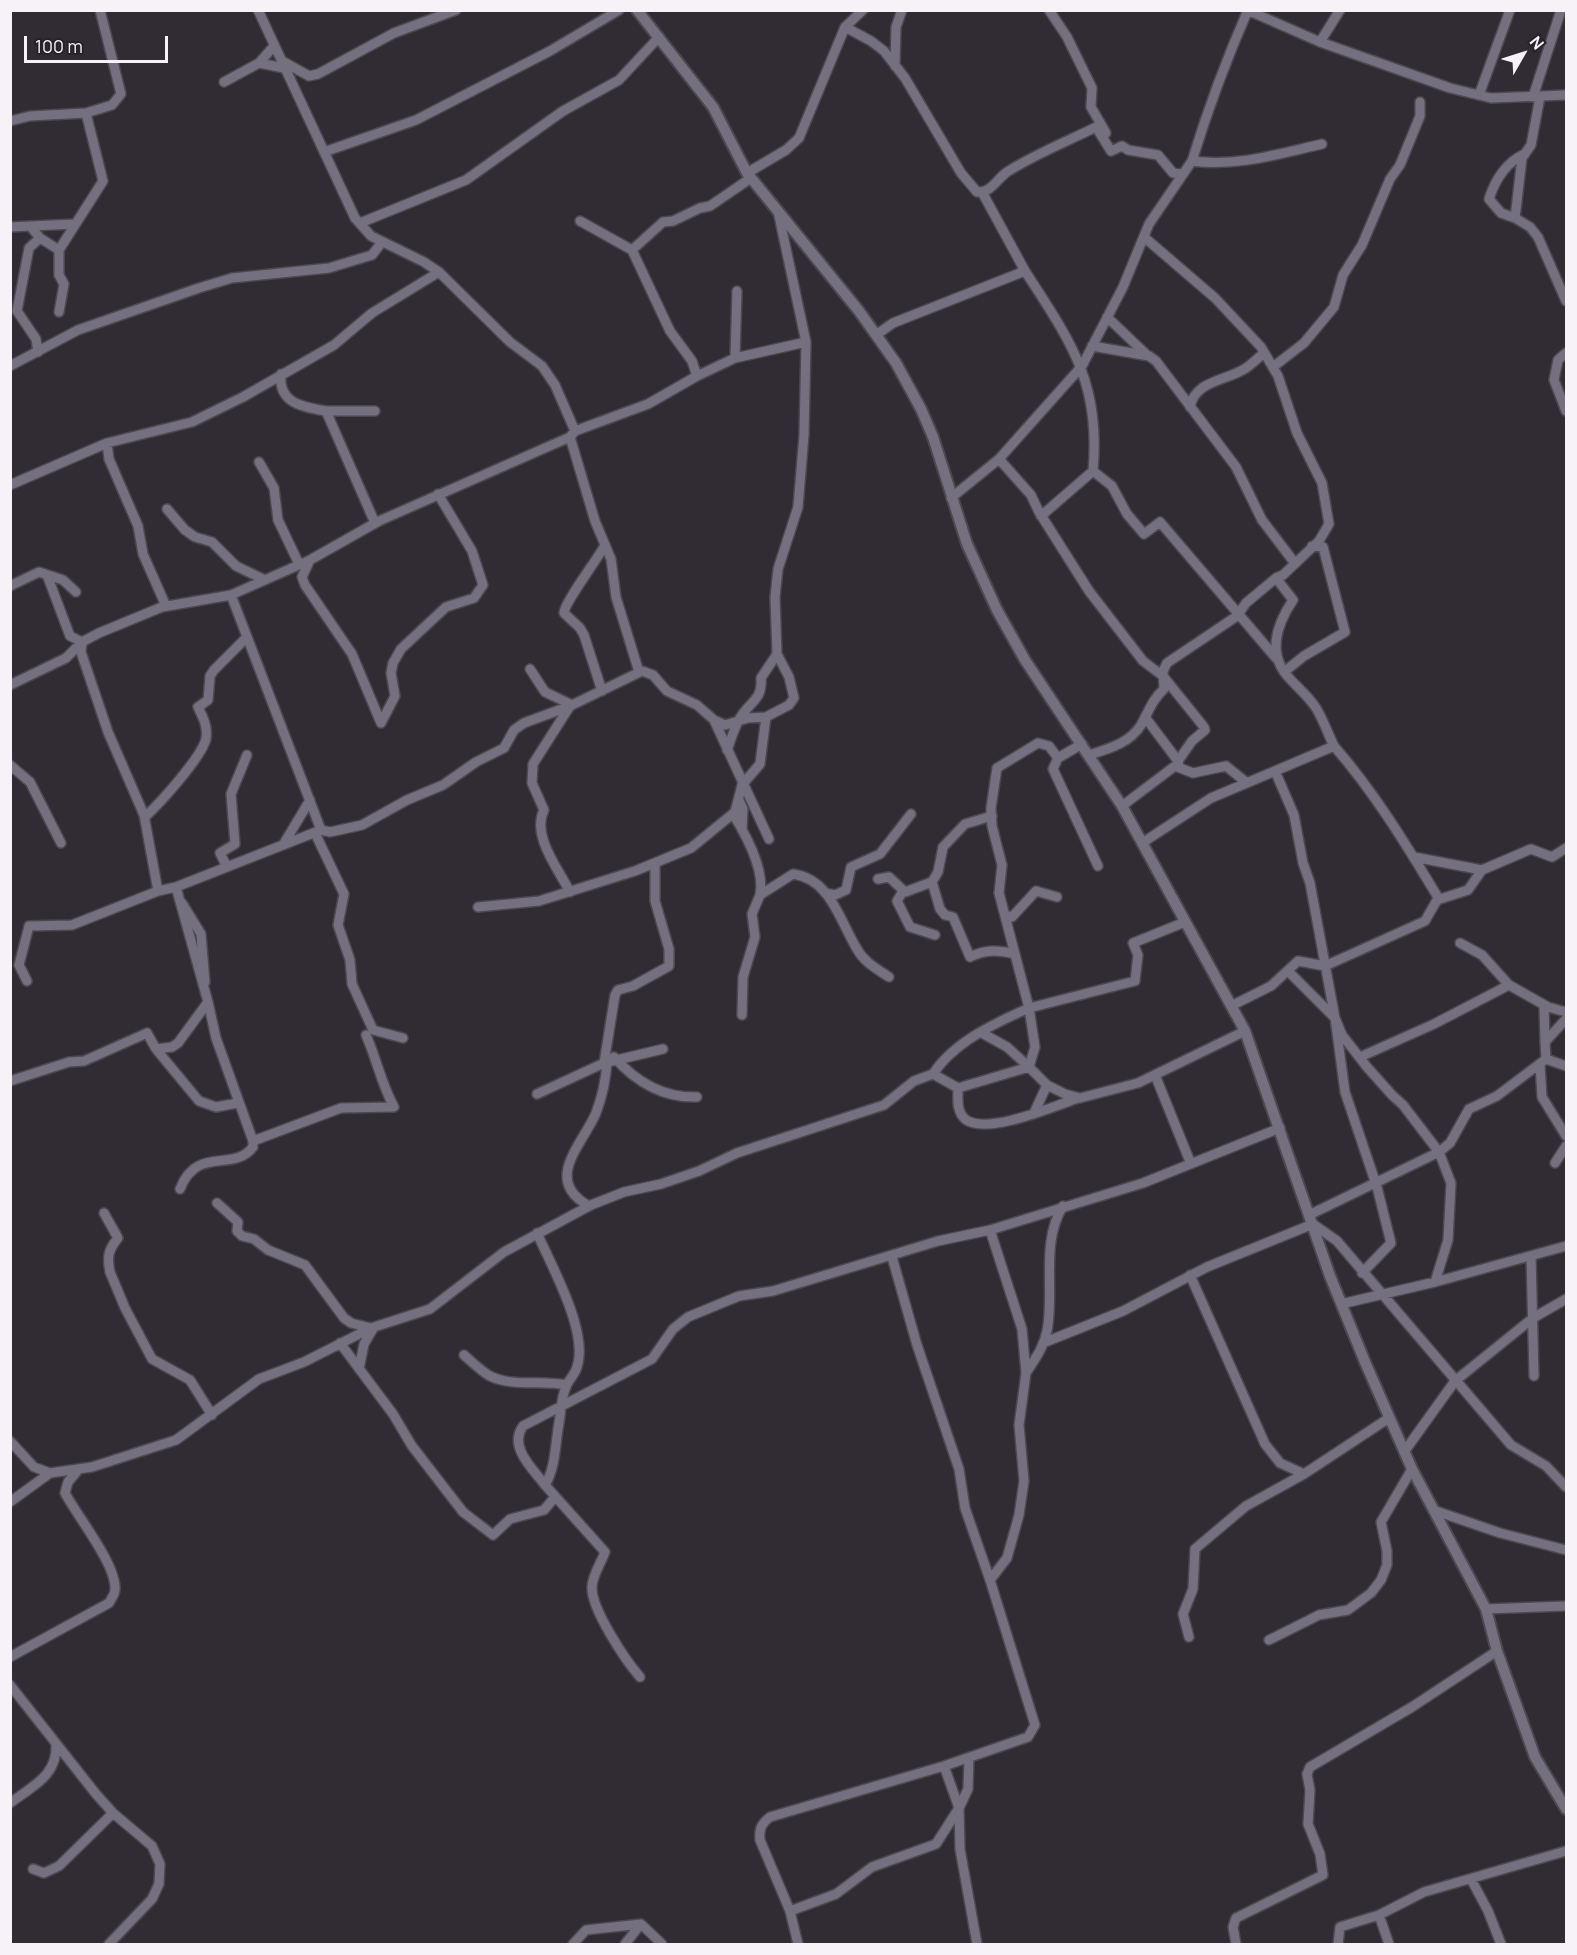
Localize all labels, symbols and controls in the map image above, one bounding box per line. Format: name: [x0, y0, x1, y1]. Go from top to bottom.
scale bar: [27, 24, 171, 62]
north arrow: [1493, 24, 1553, 84]
text: N: [1525, 31, 1549, 54]
text: 100 m: [35, 34, 83, 58]

